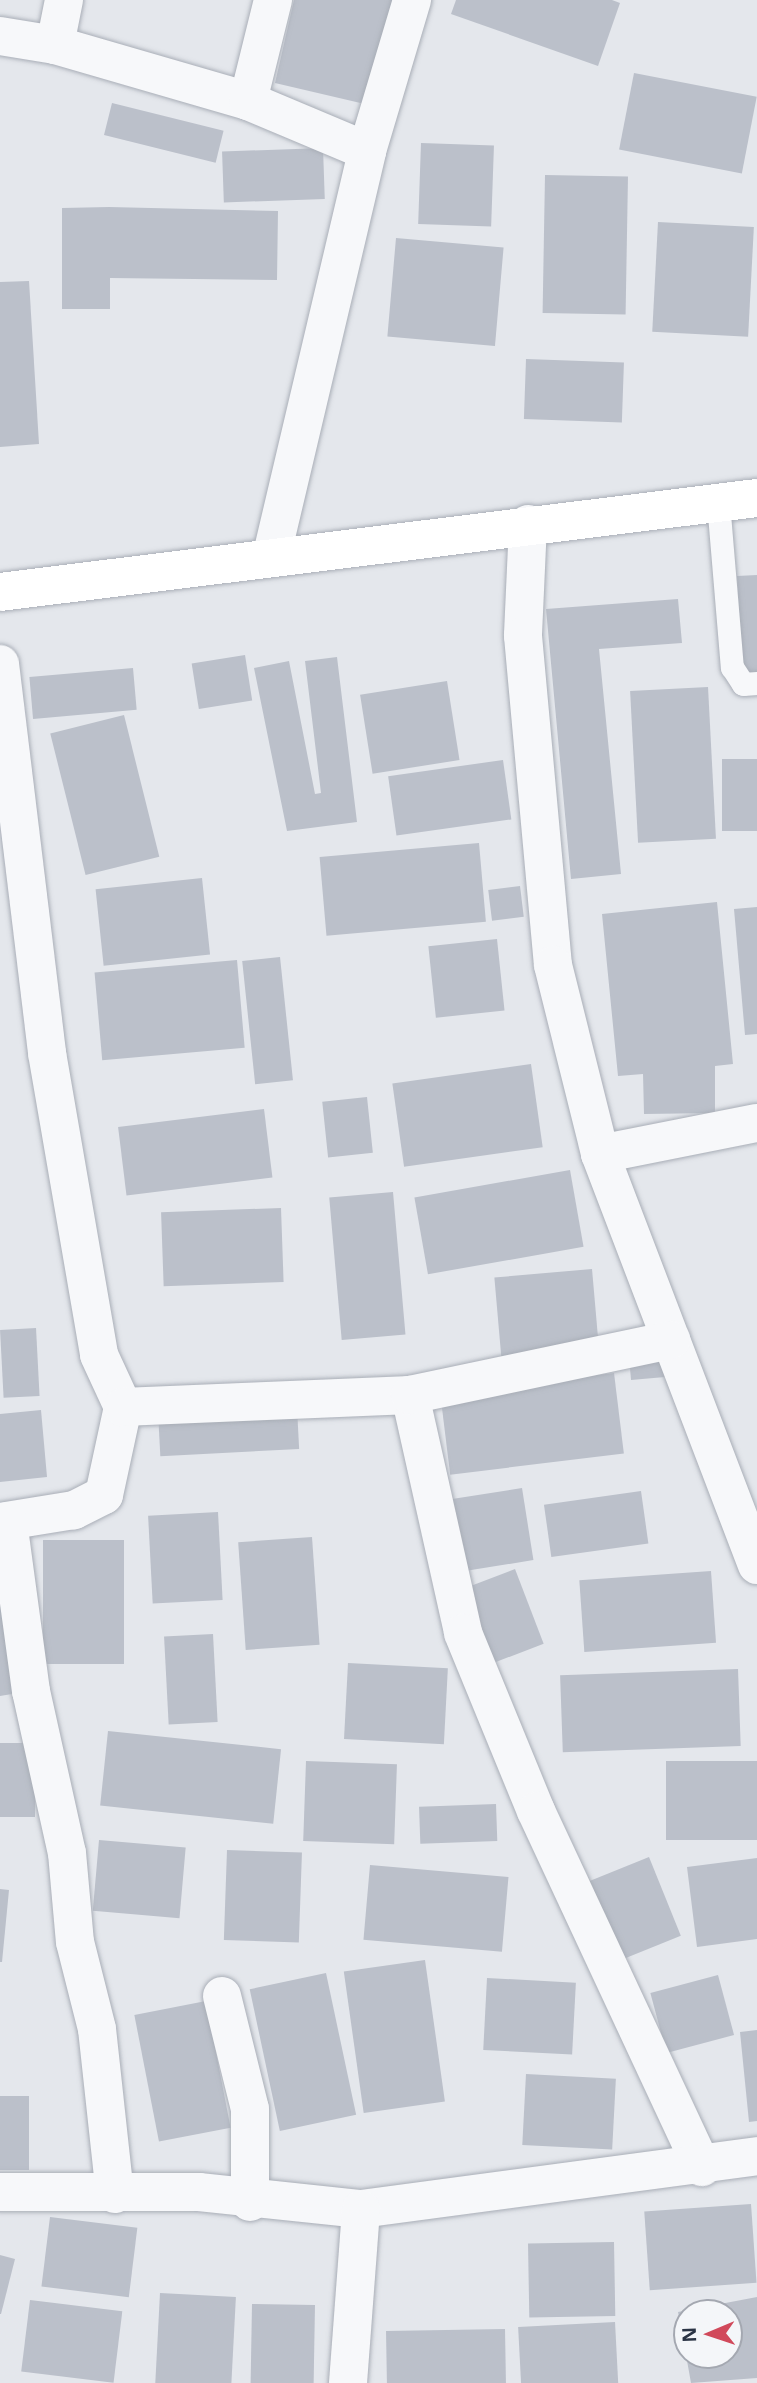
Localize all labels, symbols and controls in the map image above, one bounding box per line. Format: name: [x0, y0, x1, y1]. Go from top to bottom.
north arrow: [673, 2299, 743, 2369]
text: N: [676, 2326, 702, 2343]

